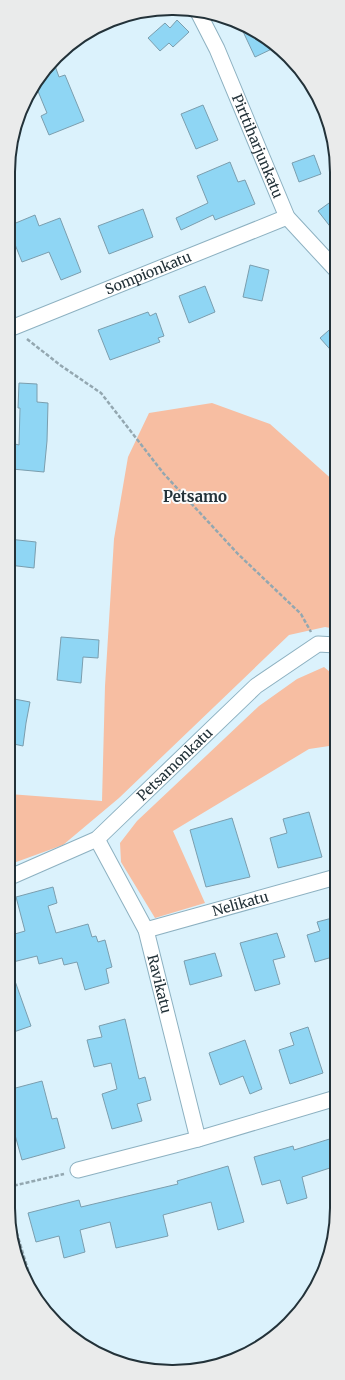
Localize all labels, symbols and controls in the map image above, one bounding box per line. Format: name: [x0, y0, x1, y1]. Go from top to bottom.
street label: Pirttiharjunkatu: [228, 91, 287, 201]
street label: Sompionkatu: [102, 247, 194, 298]
district label: Petsamo: [163, 487, 227, 506]
street label: Petsamonkatu: [133, 724, 216, 805]
street label: Nelikatu: [210, 887, 271, 920]
street label: Ravikatu: [143, 953, 175, 1016]

